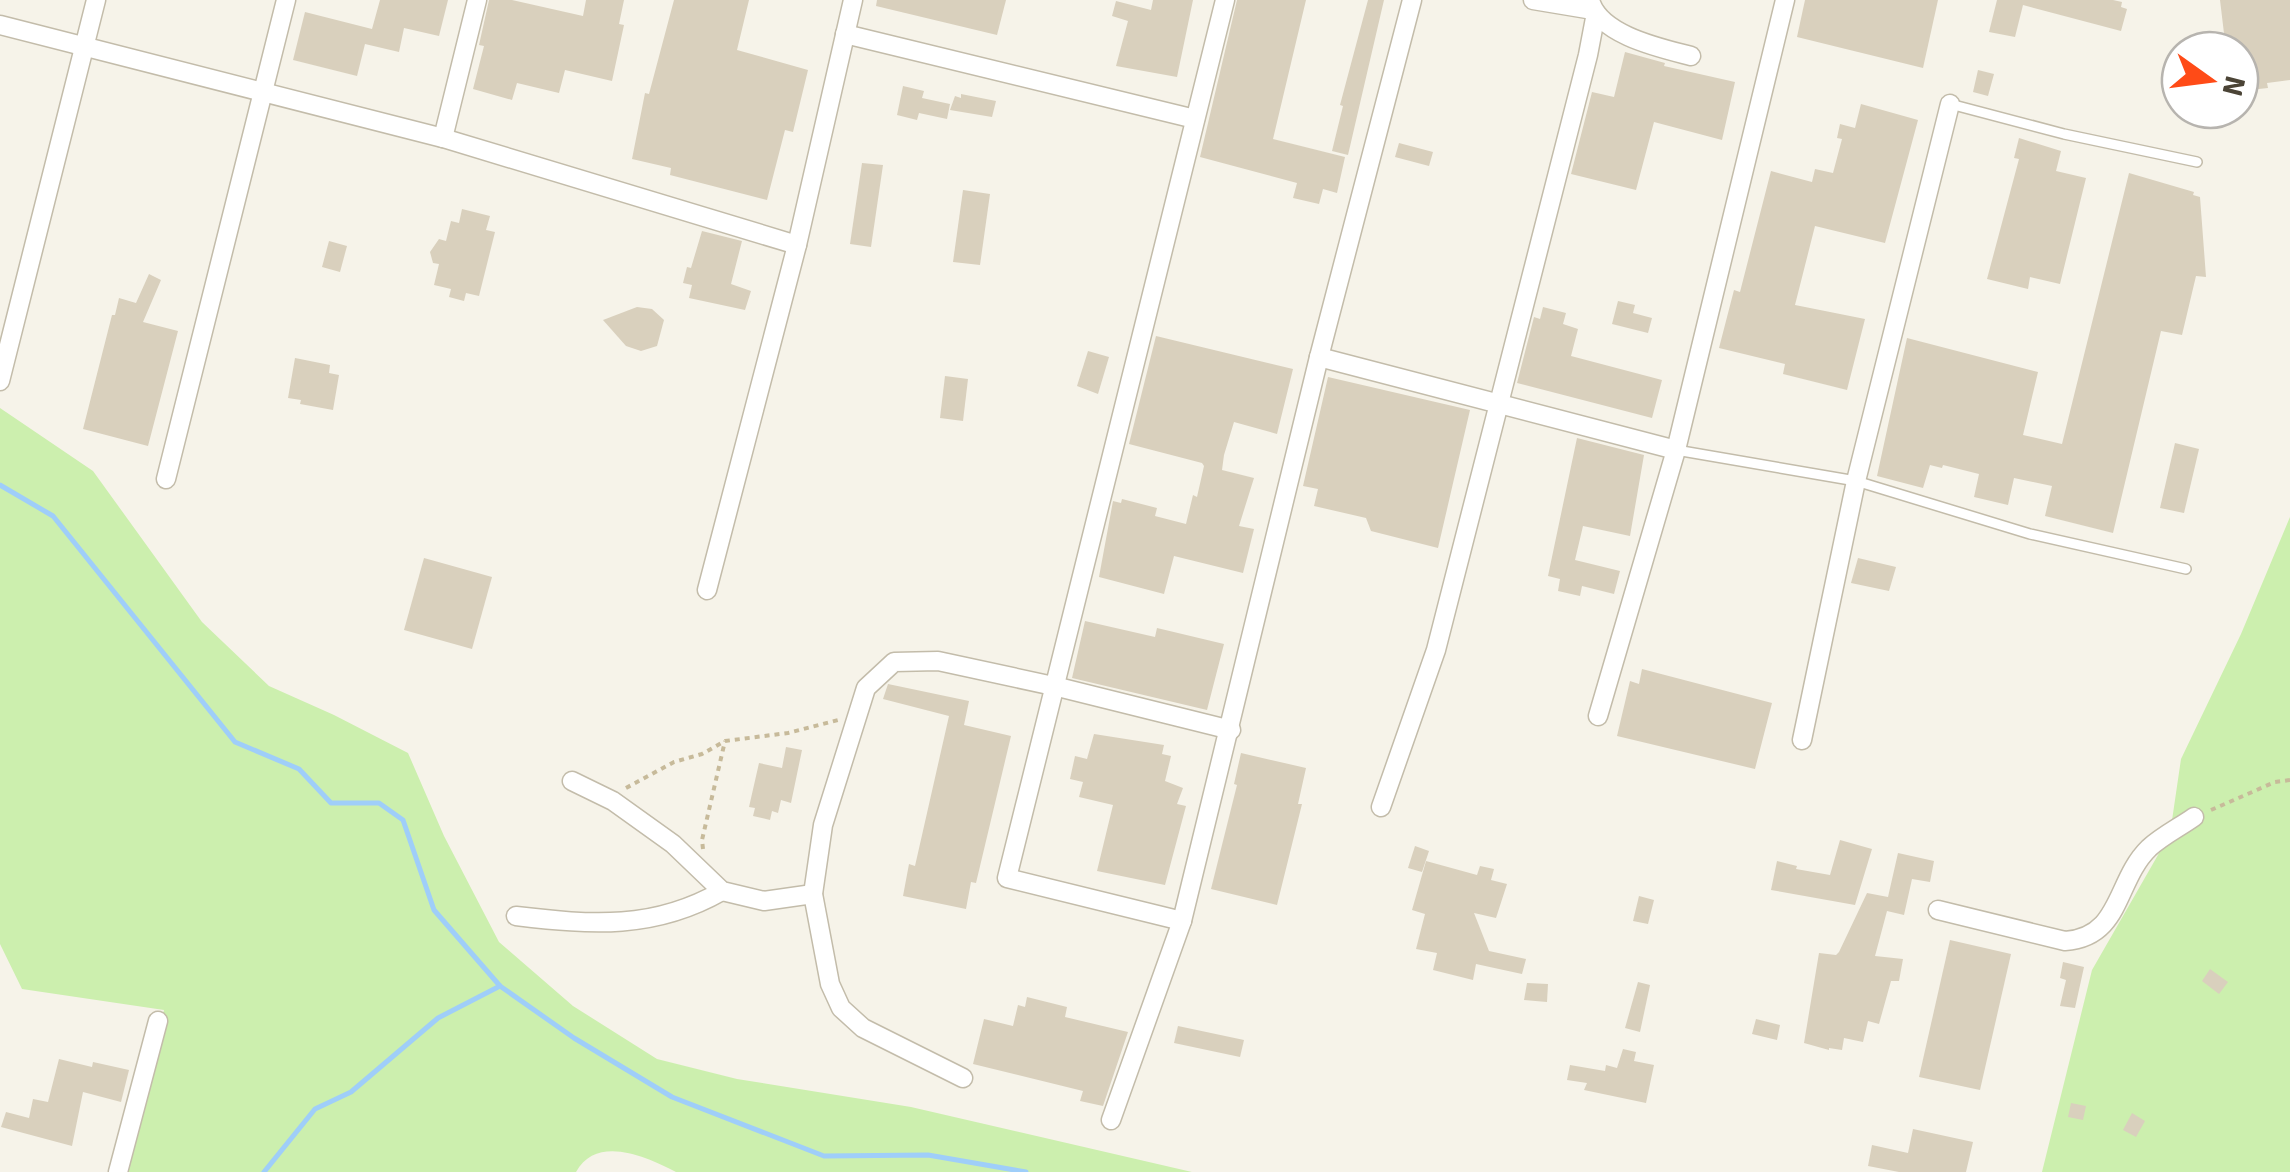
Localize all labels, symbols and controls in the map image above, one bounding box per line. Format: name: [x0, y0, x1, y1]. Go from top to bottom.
north arrow: [2160, 30, 2260, 130]
text: N: [2214, 72, 2252, 99]

